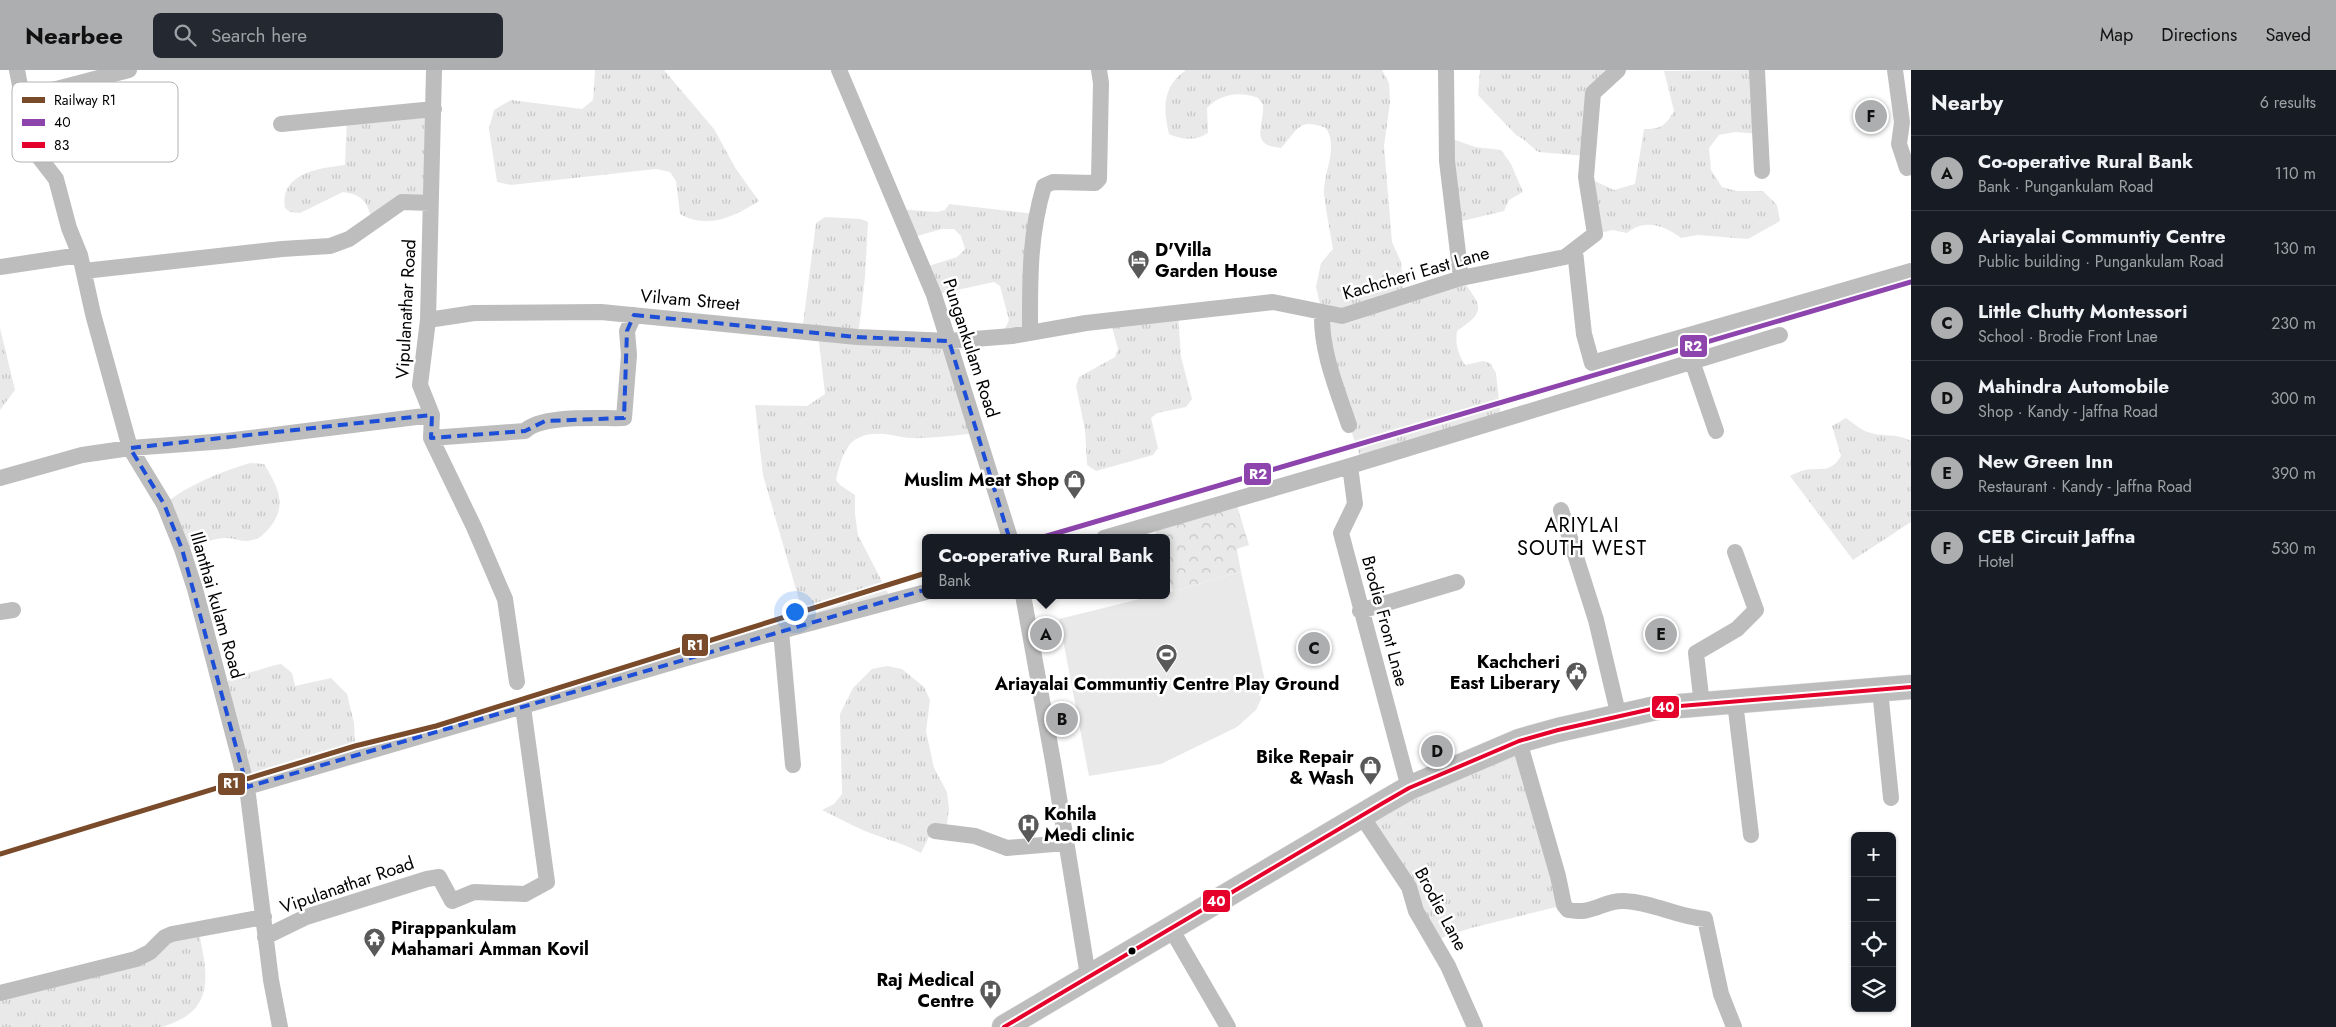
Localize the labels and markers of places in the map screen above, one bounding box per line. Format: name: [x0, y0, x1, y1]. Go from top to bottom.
pin: F: [1855, 97, 1887, 135]
place label: D'Villa Garden House: [1155, 237, 1278, 284]
hotel icon: D'Villa Garden House: [1127, 248, 1151, 279]
place label: Muslim Meat Shop: [904, 467, 1059, 493]
shop icon: Muslim Meat Shop: [1063, 468, 1087, 499]
pin: A: [1030, 615, 1062, 653]
pin: E: [1645, 615, 1677, 653]
pin: C: [1298, 629, 1330, 667]
sports icon: Ariayalai Communtiy Centre Play Ground: [1155, 642, 1179, 673]
place label: Kachcheri East Liberary: [1450, 649, 1561, 696]
public building icon: Kachcheri East Liberary: [1564, 660, 1588, 691]
place label: Ariayalai Communtiy Centre Play Ground: [994, 671, 1339, 697]
pin: B: [1046, 700, 1078, 738]
pin: D: [1421, 732, 1453, 770]
place label: Bike Repair & Wash: [1256, 744, 1355, 791]
shop icon: Bike Repair & Wash: [1358, 755, 1382, 786]
place label: Kohila Medi clinic: [1044, 801, 1135, 848]
hospital icon: Kohila Medi clinic: [1016, 812, 1040, 843]
place label: Pirappankulam Mahamari Amman Kovil: [391, 915, 589, 962]
temple icon: Pirappankulam Mahamari Amman Kovil: [363, 926, 387, 957]
unlabelled marker: [1127, 946, 1137, 956]
place label: Raj Medical Centre: [876, 967, 974, 1014]
hospital icon: Raj Medical Centre: [978, 978, 1002, 1009]

